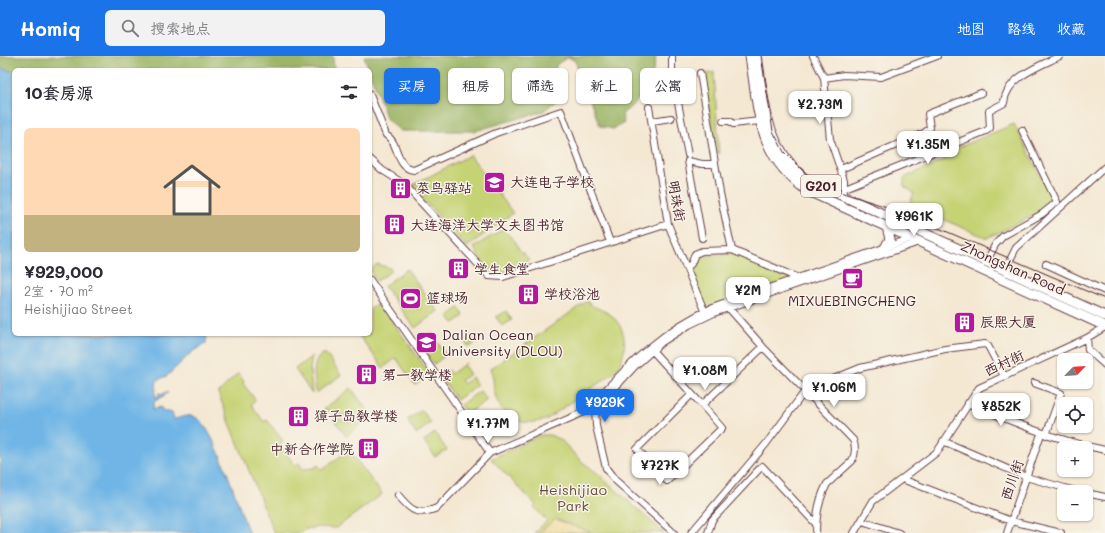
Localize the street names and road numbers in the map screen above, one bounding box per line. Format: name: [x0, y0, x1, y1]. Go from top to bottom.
road number: G201: [801, 175, 841, 197]
street label: 明珠街: [664, 179, 690, 223]
street label: Zhongshan Road: [958, 236, 1068, 299]
street label: 西村街: [981, 345, 1027, 380]
street label: 西川街: [996, 457, 1027, 503]

